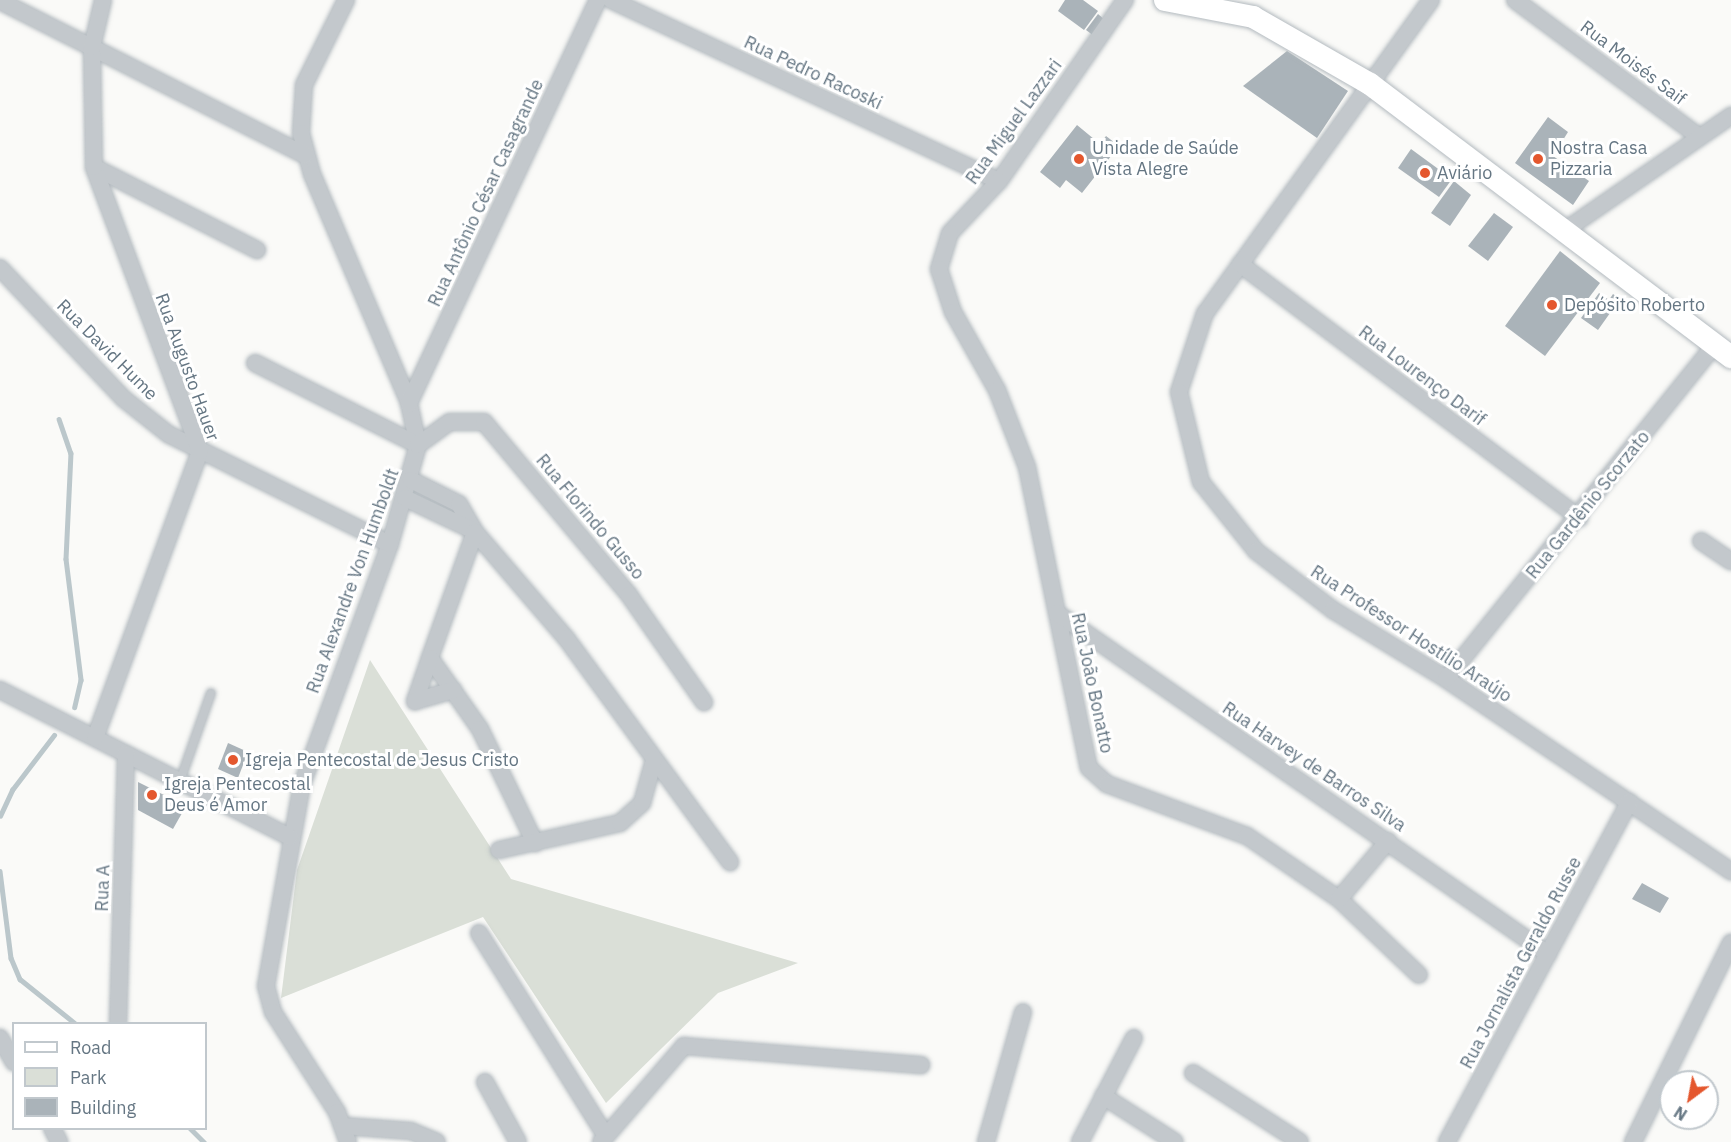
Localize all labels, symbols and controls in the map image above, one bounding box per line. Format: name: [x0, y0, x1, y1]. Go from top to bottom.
street label: Rua Moisés Saif: [1576, 16, 1690, 110]
street label: Rua Pedro Racoski: [740, 32, 886, 114]
street label: Rua Miguel Lazzari: [961, 55, 1067, 189]
street label: Rua Antônio César Casagrande: [424, 76, 548, 310]
place label: Unidade de Saúde Vista Alegre: [1092, 138, 1239, 180]
place label: Nostra Casa Pizzaria: [1550, 138, 1647, 180]
marker: Unidade de Saúde Vista Alegre: [1070, 150, 1088, 168]
marker: Nostra Casa Pizzaria: [1531, 152, 1545, 166]
place label: Aviário: [1437, 162, 1492, 184]
marker: Aviário: [1418, 166, 1432, 180]
street label: Rua Augusto Hauer: [150, 290, 224, 444]
place label: Depósito Roberto: [1564, 294, 1705, 316]
street label: Rua David Hume: [52, 295, 162, 405]
marker: Depósito Roberto: [1545, 298, 1559, 312]
street label: Rua Lourenço Darif: [1354, 321, 1490, 431]
street label: Rua Gardênio Scorzato: [1522, 427, 1654, 583]
street label: Rua Florindo Gusso: [531, 450, 649, 584]
street label: Rua Alexandre Von Humboldt: [302, 466, 404, 696]
street label: Rua Professor Hostílio Araújo: [1306, 561, 1516, 707]
street label: Rua João Bonatto: [1067, 611, 1117, 755]
street label: Rua Harvey de Barros Silva: [1218, 697, 1410, 837]
place label: Igreja Pentecostal de Jesus Cristo: [245, 749, 519, 771]
marker: Igreja Pentecostal de Jesus Cristo: [226, 753, 240, 767]
place label: Igreja Pentecostal Deus é Amor: [164, 774, 311, 816]
marker: Igreja Pentecostal Deus é Amor: [145, 788, 159, 802]
street label: Rua Jornalista Geraldo Russe: [1456, 853, 1586, 1073]
street label: Rua A: [91, 864, 115, 912]
legend: [12, 1022, 207, 1130]
text: Road: [70, 1036, 111, 1059]
text: Park: [70, 1066, 106, 1089]
north arrow: [1659, 1070, 1719, 1130]
text: Building: [70, 1096, 136, 1119]
text: N: [1670, 1102, 1691, 1125]

